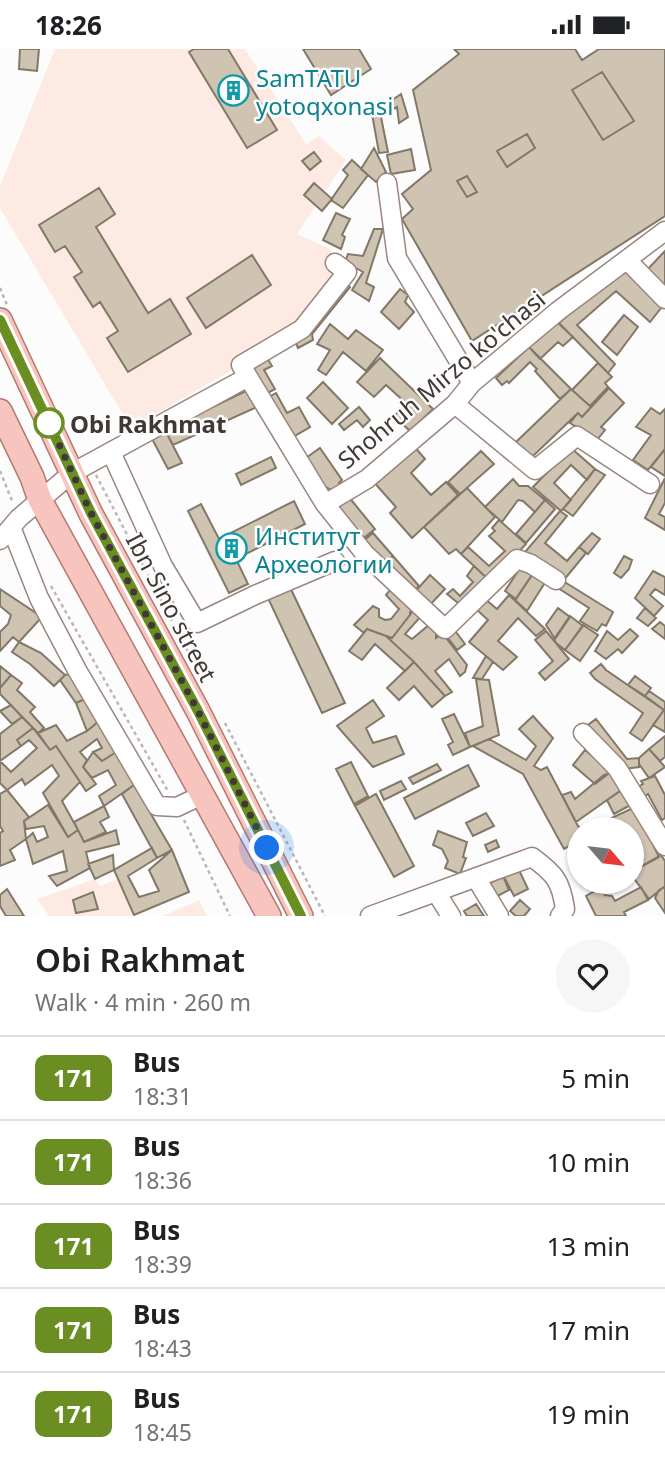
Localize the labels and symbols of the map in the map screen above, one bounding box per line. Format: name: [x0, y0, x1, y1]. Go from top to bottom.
place label: SamTATU yotoqxonasi: [256, 61, 393, 122]
building icon: SamTATU yotoqxonasi: [216, 74, 250, 108]
street label: Shohruh Mirzo ko'chasi: [330, 282, 552, 476]
place label: Obi Rakhmat: [70, 407, 226, 440]
marker: Obi Rakhmat: [34, 408, 64, 438]
place label: Институт Археологии: [255, 519, 392, 580]
street label: Ibn Sino street: [119, 527, 225, 688]
building icon: Институт Археологии: [215, 532, 249, 566]
north arrow: [567, 817, 644, 894]
your location: [249, 830, 284, 865]

